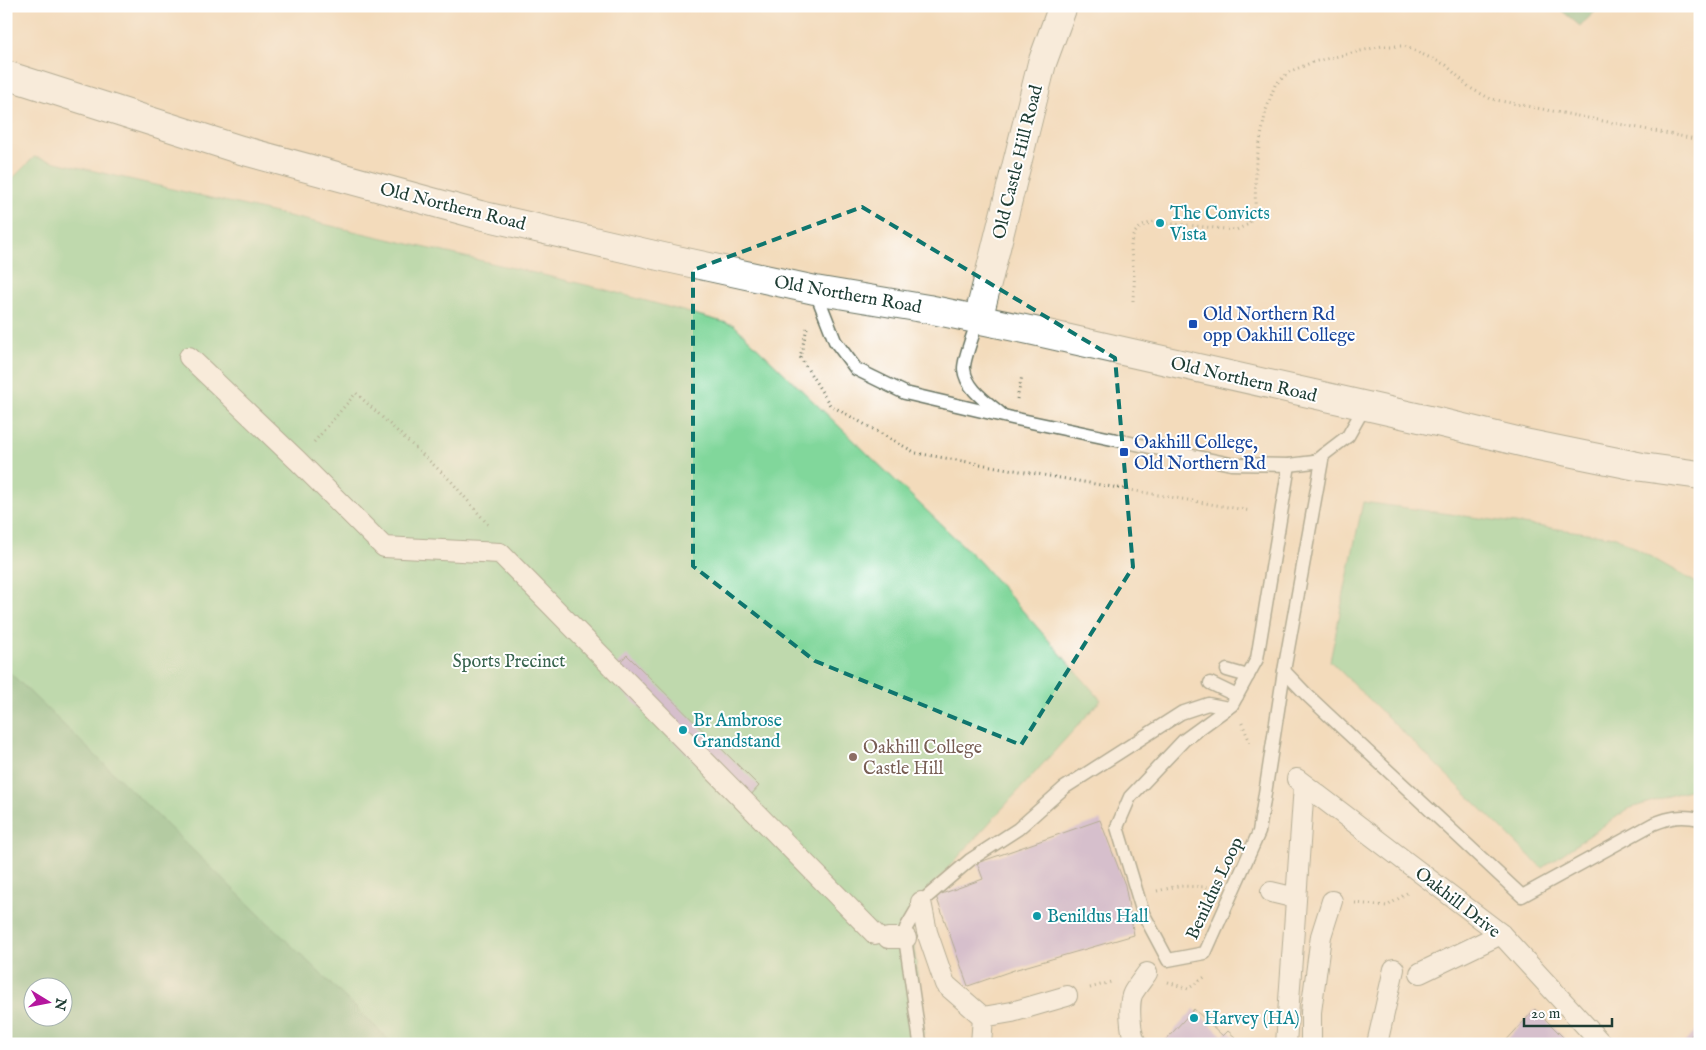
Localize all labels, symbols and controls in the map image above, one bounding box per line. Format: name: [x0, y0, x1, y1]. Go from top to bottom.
street label: Old Castle Hill Road: [988, 82, 1049, 242]
street label: Old Northern Road: [377, 178, 528, 237]
place label: The Convicts Vista: [1169, 203, 1270, 247]
marker: The Convicts Vista: [1154, 217, 1166, 229]
street label: Old Northern Road: [772, 271, 924, 320]
place label: Old Northern Rd opp Oakhill College: [1203, 304, 1355, 348]
marker: Old Northern Rd opp Oakhill College: [1187, 318, 1199, 330]
street label: Old Northern Road: [1168, 352, 1319, 409]
place label: Oakhill College, Old Northern Rd: [1134, 432, 1266, 476]
marker: Oakhill College, Old Northern Rd: [1118, 446, 1130, 458]
park label: Sports Precinct: [453, 651, 566, 674]
place label: Br Ambrose Grandstand: [693, 710, 782, 754]
marker: Br Ambrose Grandstand: [677, 724, 689, 736]
place label: Oakhill College Castle Hill: [863, 737, 982, 781]
marker: Oakhill College Castle Hill: [847, 751, 859, 763]
street label: Benildus Loop: [1182, 833, 1249, 944]
street label: Oakhill Drive: [1410, 863, 1505, 944]
place label: Benildus Hall: [1047, 906, 1149, 929]
marker: Benildus Hall: [1031, 910, 1043, 922]
north arrow: [22, 978, 72, 1028]
scale bar: [1524, 995, 1611, 1027]
text: N: [50, 996, 70, 1012]
text: 20 m: [1531, 1004, 1561, 1023]
place label: Harvey (HA): [1204, 1008, 1300, 1031]
marker: Harvey (HA): [1188, 1012, 1200, 1024]

